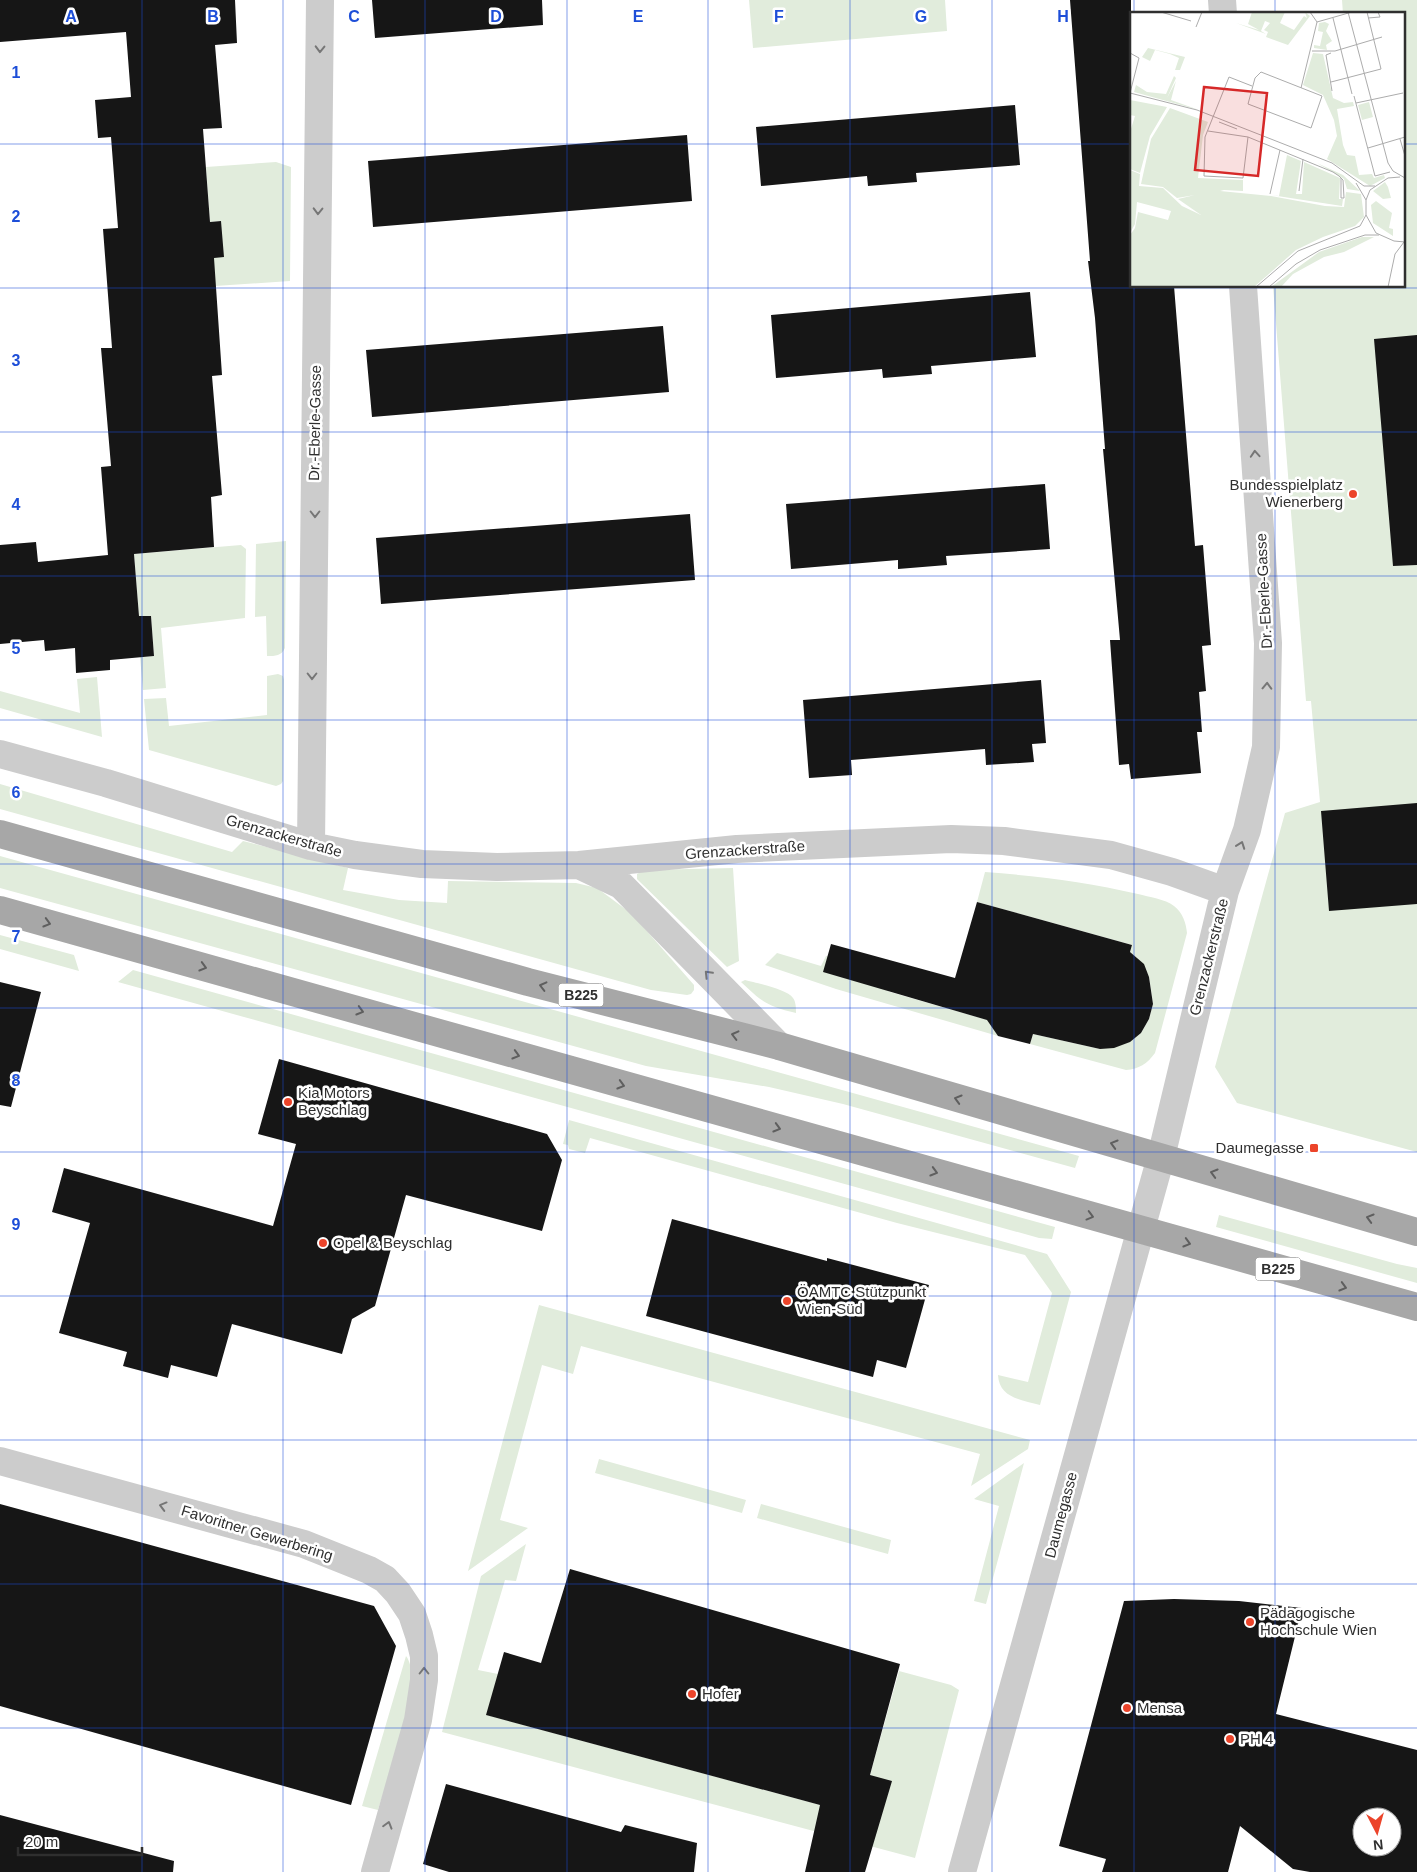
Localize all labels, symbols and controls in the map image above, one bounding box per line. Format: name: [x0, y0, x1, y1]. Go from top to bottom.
text: A: [65, 8, 77, 25]
text: B: [207, 8, 219, 25]
text: C: [348, 8, 360, 25]
text: D: [490, 8, 502, 25]
text: E: [633, 8, 644, 25]
text: F: [774, 8, 784, 25]
text: G: [915, 8, 927, 25]
text: H: [1057, 8, 1069, 25]
inset map: [1130, 12, 1404, 288]
one-way arrow: [315, 45, 325, 53]
text: 1: [12, 64, 21, 81]
text: 2: [12, 208, 21, 225]
one-way arrow: [313, 208, 323, 215]
text: 3: [12, 352, 21, 369]
street label: Dr.-Eberle-Gasse: [305, 365, 324, 481]
one-way arrow: [1250, 450, 1261, 458]
place label: Bundesspielplatz Wienerberg: [1230, 476, 1343, 510]
marker: Bundesspielplatz Wienerberg: [1347, 488, 1359, 500]
text: 4: [12, 496, 21, 513]
one-way arrow: [310, 510, 320, 518]
street label: Dr.-Eberle-Gasse: [1252, 533, 1275, 649]
text: 5: [12, 640, 21, 657]
one-way arrow: [307, 672, 317, 680]
one-way arrow: [1262, 682, 1272, 690]
text: 6: [12, 784, 21, 801]
street label: Grenzackerstraße: [224, 811, 344, 860]
street label: Grenzackerstraße: [684, 837, 805, 862]
one-way arrow: [1235, 842, 1245, 850]
street label: Grenzackerstraße: [1186, 897, 1231, 1017]
one-way arrow: [42, 918, 51, 928]
text: 7: [12, 928, 21, 945]
one-way arrow: [199, 962, 207, 972]
one-way arrow: [705, 970, 714, 979]
one-way arrow: [539, 981, 548, 992]
road number: B225: [558, 984, 604, 1006]
one-way arrow: [355, 1006, 363, 1016]
one-way arrow: [731, 1030, 739, 1040]
one-way arrow: [512, 1050, 520, 1060]
text: 8: [12, 1072, 21, 1089]
one-way arrow: [616, 1079, 624, 1089]
place label: Kia Motors Beyschlag: [298, 1084, 370, 1118]
one-way arrow: [955, 1094, 963, 1104]
marker: Kia Motors Beyschlag: [282, 1096, 294, 1108]
one-way arrow: [773, 1123, 781, 1133]
one-way arrow: [1111, 1139, 1119, 1149]
place label: Daumegasse: [1216, 1139, 1304, 1156]
marker: Daumegasse: [1308, 1142, 1320, 1154]
one-way arrow: [929, 1167, 937, 1177]
one-way arrow: [1210, 1168, 1219, 1178]
one-way arrow: [1086, 1211, 1094, 1221]
one-way arrow: [1366, 1213, 1375, 1224]
text: 9: [12, 1216, 21, 1233]
place label: Opel & Beyschlag: [333, 1234, 452, 1251]
marker: Opel & Beyschlag: [317, 1237, 329, 1249]
one-way arrow: [1182, 1237, 1191, 1248]
road number: B225: [1256, 1258, 1300, 1280]
one-way arrow: [1339, 1281, 1347, 1291]
place label: ÖAMTC Stützpunkt Wien-Süd: [797, 1283, 927, 1317]
marker: ÖAMTC Stützpunkt Wien-Süd: [781, 1295, 793, 1307]
street label: Daumegasse: [1041, 1470, 1080, 1560]
one-way arrow: [160, 1501, 168, 1511]
street label: Favoritner Gewerbering: [179, 1501, 335, 1564]
place label: Pädagogische Hochschule Wien: [1260, 1604, 1377, 1638]
marker: Pädagogische Hochschule Wien: [1244, 1616, 1256, 1628]
one-way arrow: [419, 1667, 429, 1675]
place label: Hofer: [702, 1685, 739, 1702]
marker: Hofer: [686, 1688, 698, 1700]
place label: Mensa: [1137, 1699, 1183, 1716]
marker: Mensa: [1121, 1702, 1133, 1714]
place label: PH 4: [1240, 1730, 1273, 1747]
marker: PH 4: [1224, 1733, 1236, 1745]
north arrow: [1352, 1807, 1402, 1857]
one-way arrow: [382, 1821, 392, 1829]
scale bar: [18, 1824, 141, 1856]
text: 20 m: [25, 1833, 58, 1850]
text: N: [1372, 1836, 1384, 1853]

